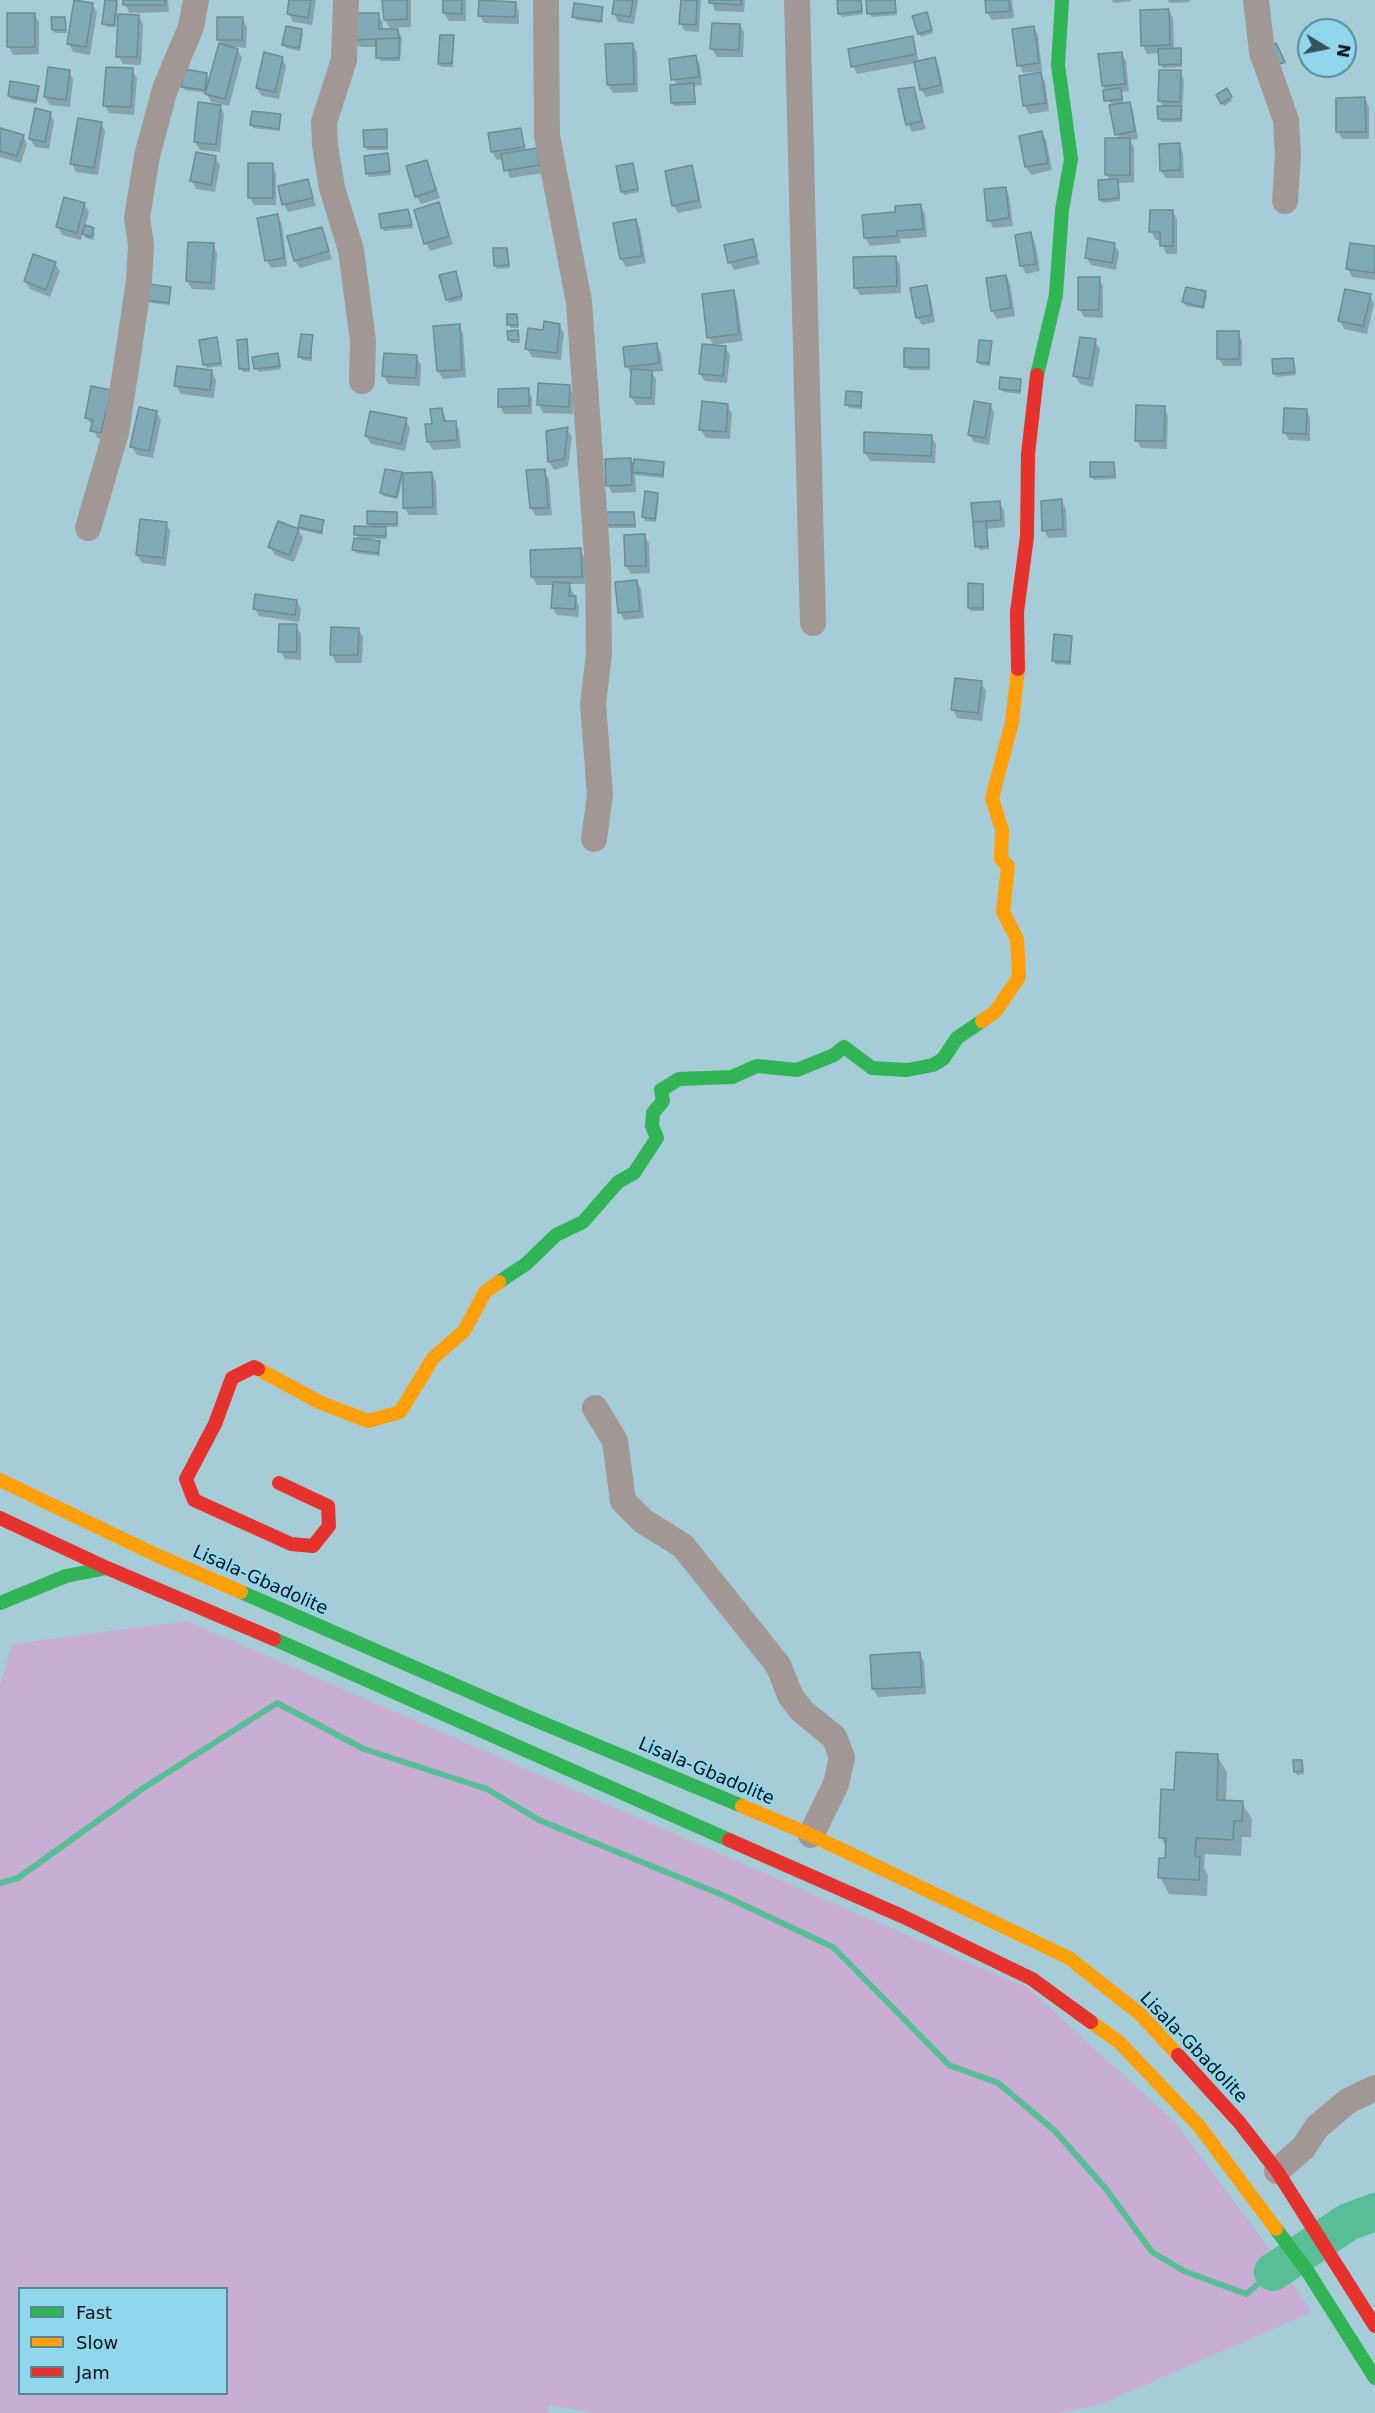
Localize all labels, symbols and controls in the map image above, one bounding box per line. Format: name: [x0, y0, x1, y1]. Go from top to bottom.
north arrow: [1297, 18, 1357, 78]
text: N: [1333, 43, 1354, 59]
street label: Lisala-Gbadolite: [189, 1542, 331, 1620]
street label: Lisala-Gbadolite: [635, 1734, 777, 1810]
street label: Lisala-Gbadolite: [1135, 1988, 1251, 2108]
legend: [18, 2287, 228, 2395]
text: Fast: [76, 2302, 112, 2323]
text: Slow: [76, 2332, 118, 2353]
text: Jam: [76, 2362, 110, 2383]

